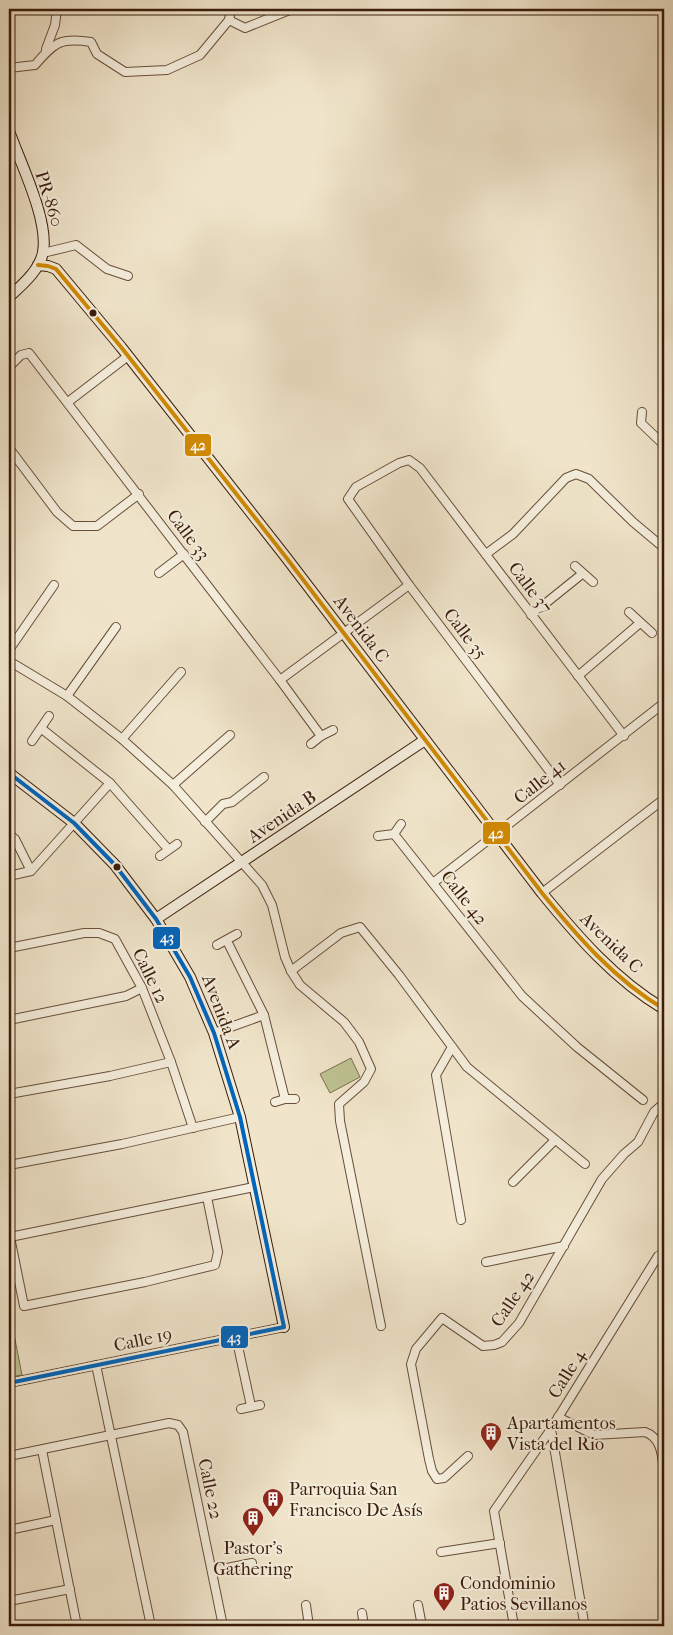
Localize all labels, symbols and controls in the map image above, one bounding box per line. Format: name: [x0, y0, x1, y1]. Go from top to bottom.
street label: PR-860: [31, 169, 67, 229]
unlabelled marker: [88, 308, 98, 318]
line badge: 42: [184, 433, 212, 457]
text: 42: [189, 437, 206, 454]
street label: Calle 33: [162, 506, 214, 564]
street label: Calle 37: [504, 558, 556, 618]
street label: Avenida C: [328, 590, 393, 667]
street label: Calle 35: [439, 604, 491, 664]
street label: Calle 41: [510, 755, 570, 809]
street label: Avenida B: [243, 786, 320, 848]
line badge: 42: [482, 821, 511, 845]
text: 42: [487, 825, 504, 842]
unlabelled marker: [112, 862, 122, 872]
street label: Calle 42: [436, 867, 492, 929]
street label: Avenida C: [575, 907, 647, 978]
line badge: 43: [152, 926, 181, 950]
text: 43: [159, 929, 174, 946]
street label: Calle 12: [128, 945, 172, 1007]
street label: Avenida A: [197, 971, 245, 1053]
street label: Calle 42: [487, 1267, 539, 1331]
street label: Calle 19: [112, 1324, 174, 1356]
line badge: 43: [220, 1325, 249, 1349]
text: 43: [226, 1329, 241, 1346]
street label: Calle 4: [544, 1345, 590, 1402]
place label: Apartamentos Vista del Rio: [506, 1413, 616, 1455]
building icon: Apartamentos Vista del Rio: [479, 1421, 503, 1452]
street label: Calle 22: [193, 1457, 227, 1521]
place label: Parroquia San Francisco De Asís: [289, 1479, 423, 1521]
building icon: Parroquia San Francisco De Asís: [261, 1487, 285, 1518]
building icon: Pastor's Gathering: [241, 1506, 265, 1537]
place label: Pastor's Gathering: [213, 1538, 293, 1580]
place label: Condominio Patios Sevillanos: [460, 1573, 587, 1615]
building icon: Condominio Patios Sevillanos: [432, 1581, 456, 1612]

